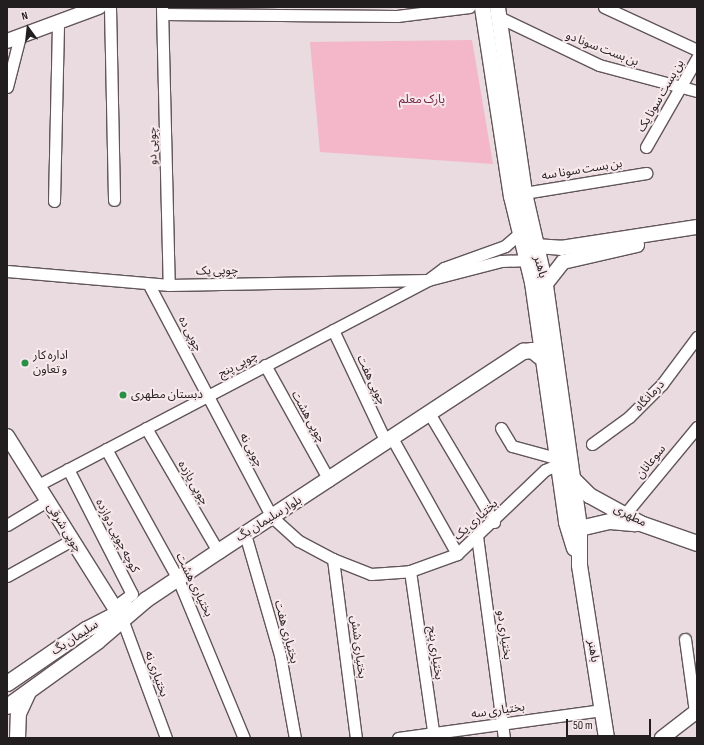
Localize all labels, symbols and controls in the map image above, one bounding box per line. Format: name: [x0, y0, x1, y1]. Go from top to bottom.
north arrow: [8, 8, 48, 48]
text: N: [20, 9, 29, 23]
street label: بن بست سونا دو: [563, 28, 641, 70]
street label: بن بست سونا یک: [634, 57, 688, 135]
park label: پارک معلم: [399, 93, 445, 107]
street label: چوپی دو: [145, 127, 161, 165]
street label: بن بست سونا سه: [541, 157, 623, 183]
street label: باهنر: [530, 254, 550, 280]
street label: چوپی یک: [196, 263, 238, 279]
street label: چوپی ده: [175, 314, 205, 354]
place label: اداره کار و تعاون: [33, 349, 68, 377]
street label: چوپی پنج: [216, 349, 260, 381]
street label: چوپی هفت: [353, 353, 389, 407]
marker: اداره کار و تعاون: [20, 358, 30, 368]
street label: درمانگاه: [632, 378, 668, 414]
place label: دبستان مطهری: [131, 388, 203, 402]
street label: چوپی هشت: [288, 388, 328, 446]
marker: دبستان مطهری: [118, 390, 128, 400]
street label: چوپی نه: [236, 431, 266, 469]
street label: سوعانان: [633, 442, 669, 482]
street label: چوپی یازده: [175, 458, 211, 508]
street label: بلوار سلیمان بگ: [234, 493, 304, 545]
street label: کوچه چوپی دوازده: [92, 497, 142, 575]
street label: بختیاری یک: [451, 497, 501, 543]
street label: چوپی شرقی: [43, 501, 85, 555]
street label: مطهری: [611, 502, 649, 530]
street label: بختیاری هشت: [172, 551, 216, 619]
street label: بختیاری هفت: [271, 599, 301, 665]
street label: بختیاری دو: [493, 609, 515, 661]
street label: بختیاری شش: [347, 615, 369, 679]
street label: سلیمان بگ: [49, 618, 101, 658]
street label: بختیاری پنج: [424, 625, 446, 681]
street label: باهنر: [584, 639, 602, 663]
street label: بختیاری نه: [141, 649, 171, 699]
street label: بختیاری سه: [470, 700, 526, 722]
scale bar: [568, 711, 653, 737]
text: 50 m: [573, 718, 593, 733]

